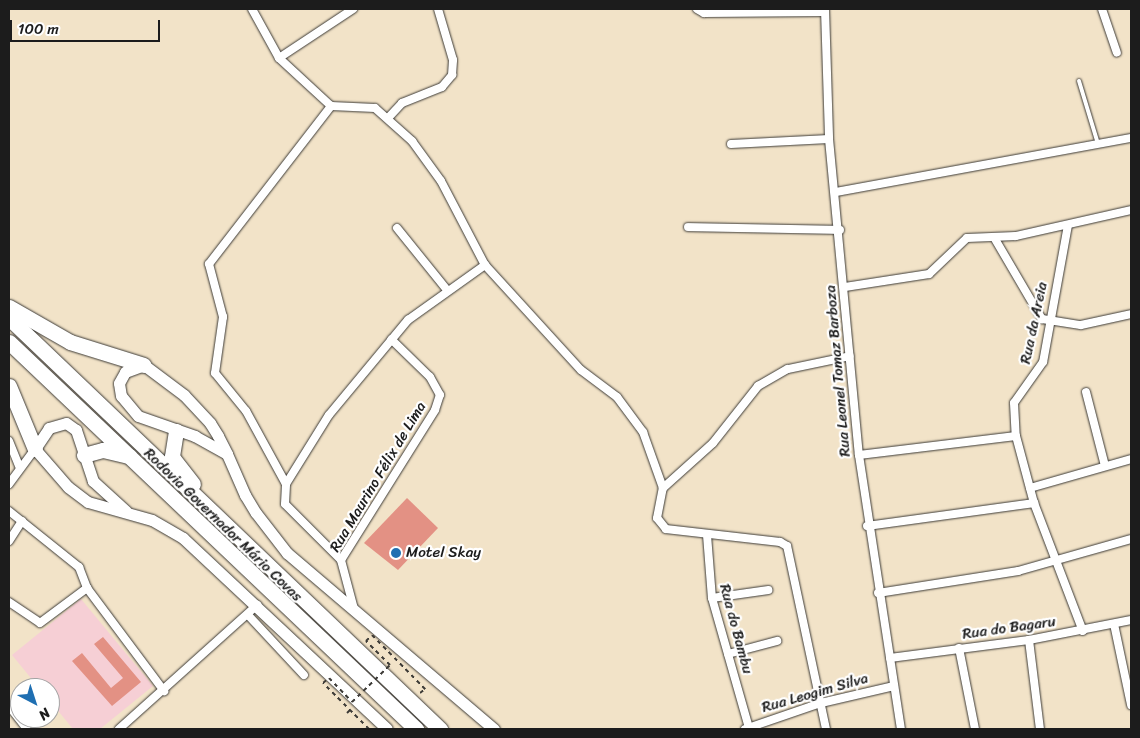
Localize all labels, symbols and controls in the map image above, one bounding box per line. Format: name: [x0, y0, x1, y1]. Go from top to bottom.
scale bar: [12, 10, 162, 42]
text: 100 m: [18, 16, 59, 42]
street label: Rua da Areia: [1017, 280, 1051, 366]
street label: Rua Leonel Tomaz Barboza: [822, 284, 854, 458]
street label: Rua Maurino Félix de Lima: [326, 399, 430, 555]
street label: Rodovia Governador Mário Covas: [140, 444, 306, 606]
place label: Motel Skay: [406, 544, 481, 562]
marker: Motel Skay: [390, 547, 402, 559]
street label: Rua do Bambu: [715, 582, 757, 676]
street label: Rua do Bagaru: [961, 613, 1057, 643]
street label: Rua Leogim Silva: [760, 669, 870, 717]
north arrow: [10, 678, 60, 728]
text: N: [33, 701, 56, 727]

